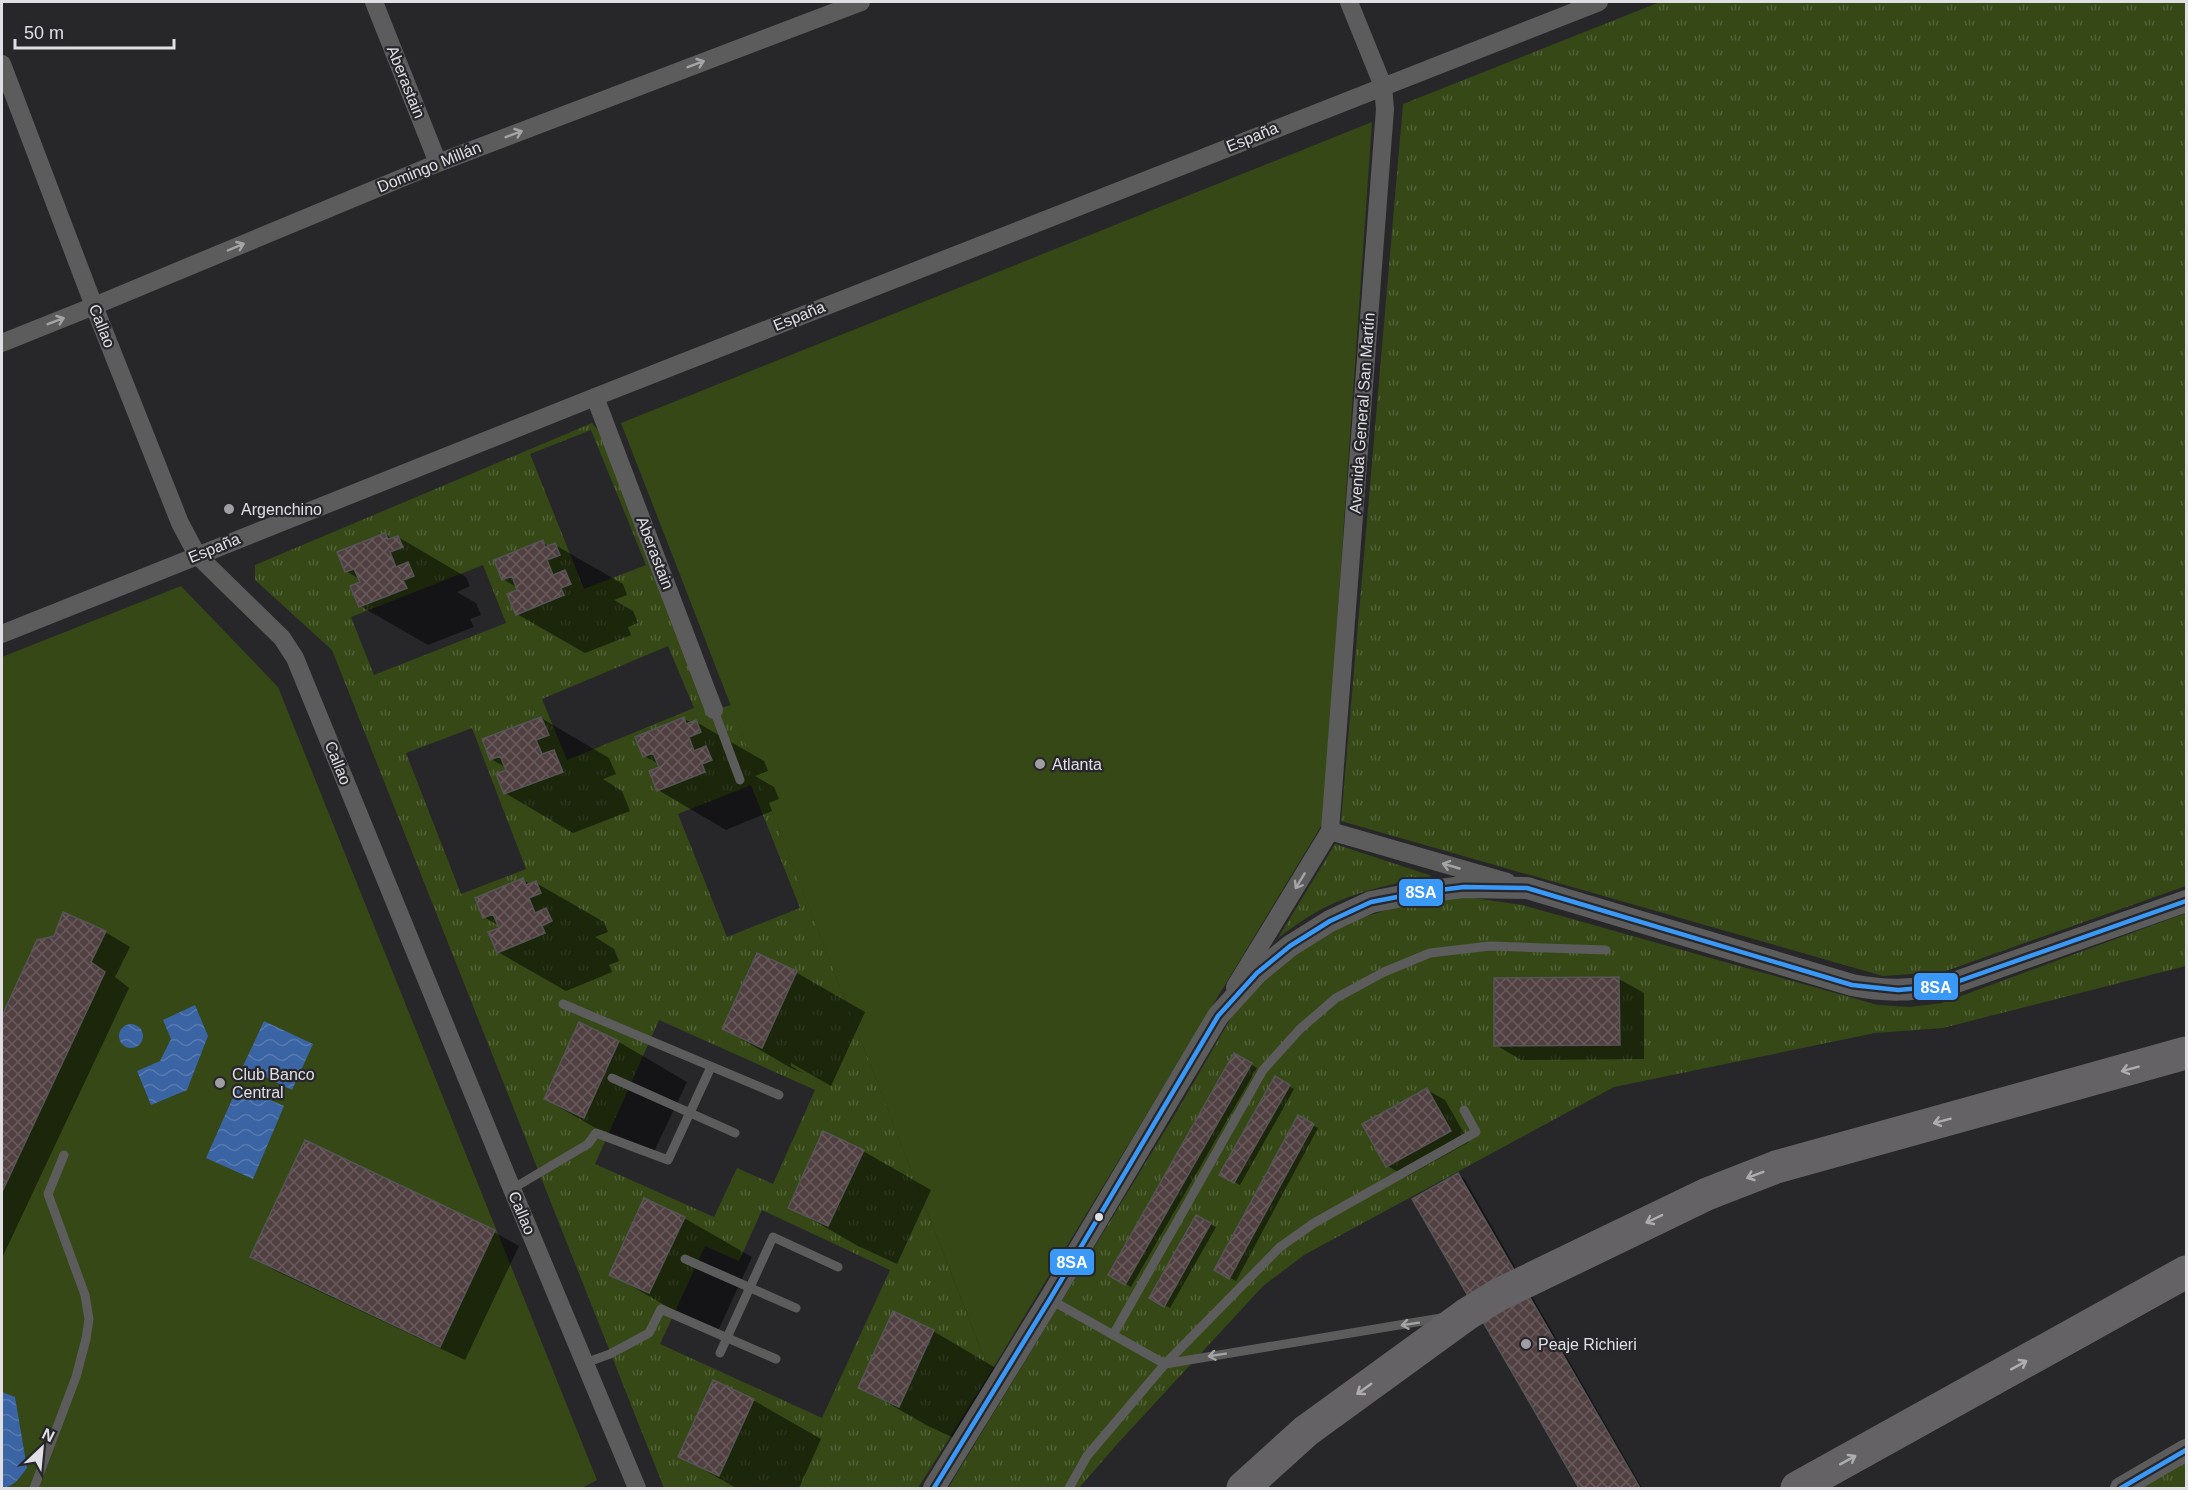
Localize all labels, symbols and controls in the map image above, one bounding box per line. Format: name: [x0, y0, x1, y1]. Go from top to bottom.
scale bar: [15, 12, 174, 50]
text: 50 m: [24, 23, 64, 43]
street label: Aberastain: [384, 43, 428, 121]
one-way arrow: [686, 58, 705, 69]
street label: España: [1224, 119, 1280, 155]
one-way arrow: [504, 127, 523, 138]
street label: Domingo Millán: [375, 138, 483, 196]
one-way arrow: [227, 241, 245, 252]
street label: España: [771, 298, 827, 334]
street label: Callao: [86, 302, 118, 350]
street label: Avenida General San Martín: [1346, 312, 1378, 514]
one-way arrow: [46, 315, 65, 326]
place label: Argenchino: [241, 501, 322, 518]
marker: Argenchino: [222, 502, 236, 516]
street label: Aberastain: [633, 514, 677, 592]
street label: España: [186, 530, 242, 566]
street label: Callao: [322, 739, 354, 787]
place label: Atlanta: [1052, 756, 1102, 773]
marker: Atlanta: [1033, 757, 1047, 771]
one-way arrow: [1441, 860, 1460, 871]
one-way arrow: [1293, 872, 1305, 889]
line badge: 8SA: [1398, 878, 1444, 907]
text: 8SA: [1405, 884, 1437, 901]
line badge: 8SA: [1913, 972, 1959, 1001]
text: 8SA: [1920, 979, 1952, 996]
one-way arrow: [2121, 1063, 2140, 1075]
place label: Club Banco Central: [232, 1066, 315, 1101]
marker: Club Banco Central: [213, 1076, 227, 1090]
one-way arrow: [1933, 1115, 1952, 1127]
one-way arrow: [1746, 1170, 1765, 1181]
street label: Callao: [505, 1189, 539, 1237]
unlabelled marker: [1093, 1211, 1105, 1223]
one-way arrow: [1645, 1214, 1663, 1226]
line badge: 8SA: [1049, 1248, 1095, 1276]
text: 8SA: [1056, 1254, 1088, 1271]
one-way arrow: [1400, 1318, 1420, 1329]
place label: Peaje Richieri: [1538, 1336, 1637, 1353]
marker: Peaje Richieri: [1519, 1337, 1533, 1351]
one-way arrow: [1208, 1350, 1227, 1361]
one-way arrow: [2010, 1359, 2027, 1371]
one-way arrow: [1356, 1383, 1372, 1395]
north arrow: [12, 1418, 72, 1478]
text: N: [39, 1425, 57, 1445]
one-way arrow: [1839, 1454, 1857, 1465]

